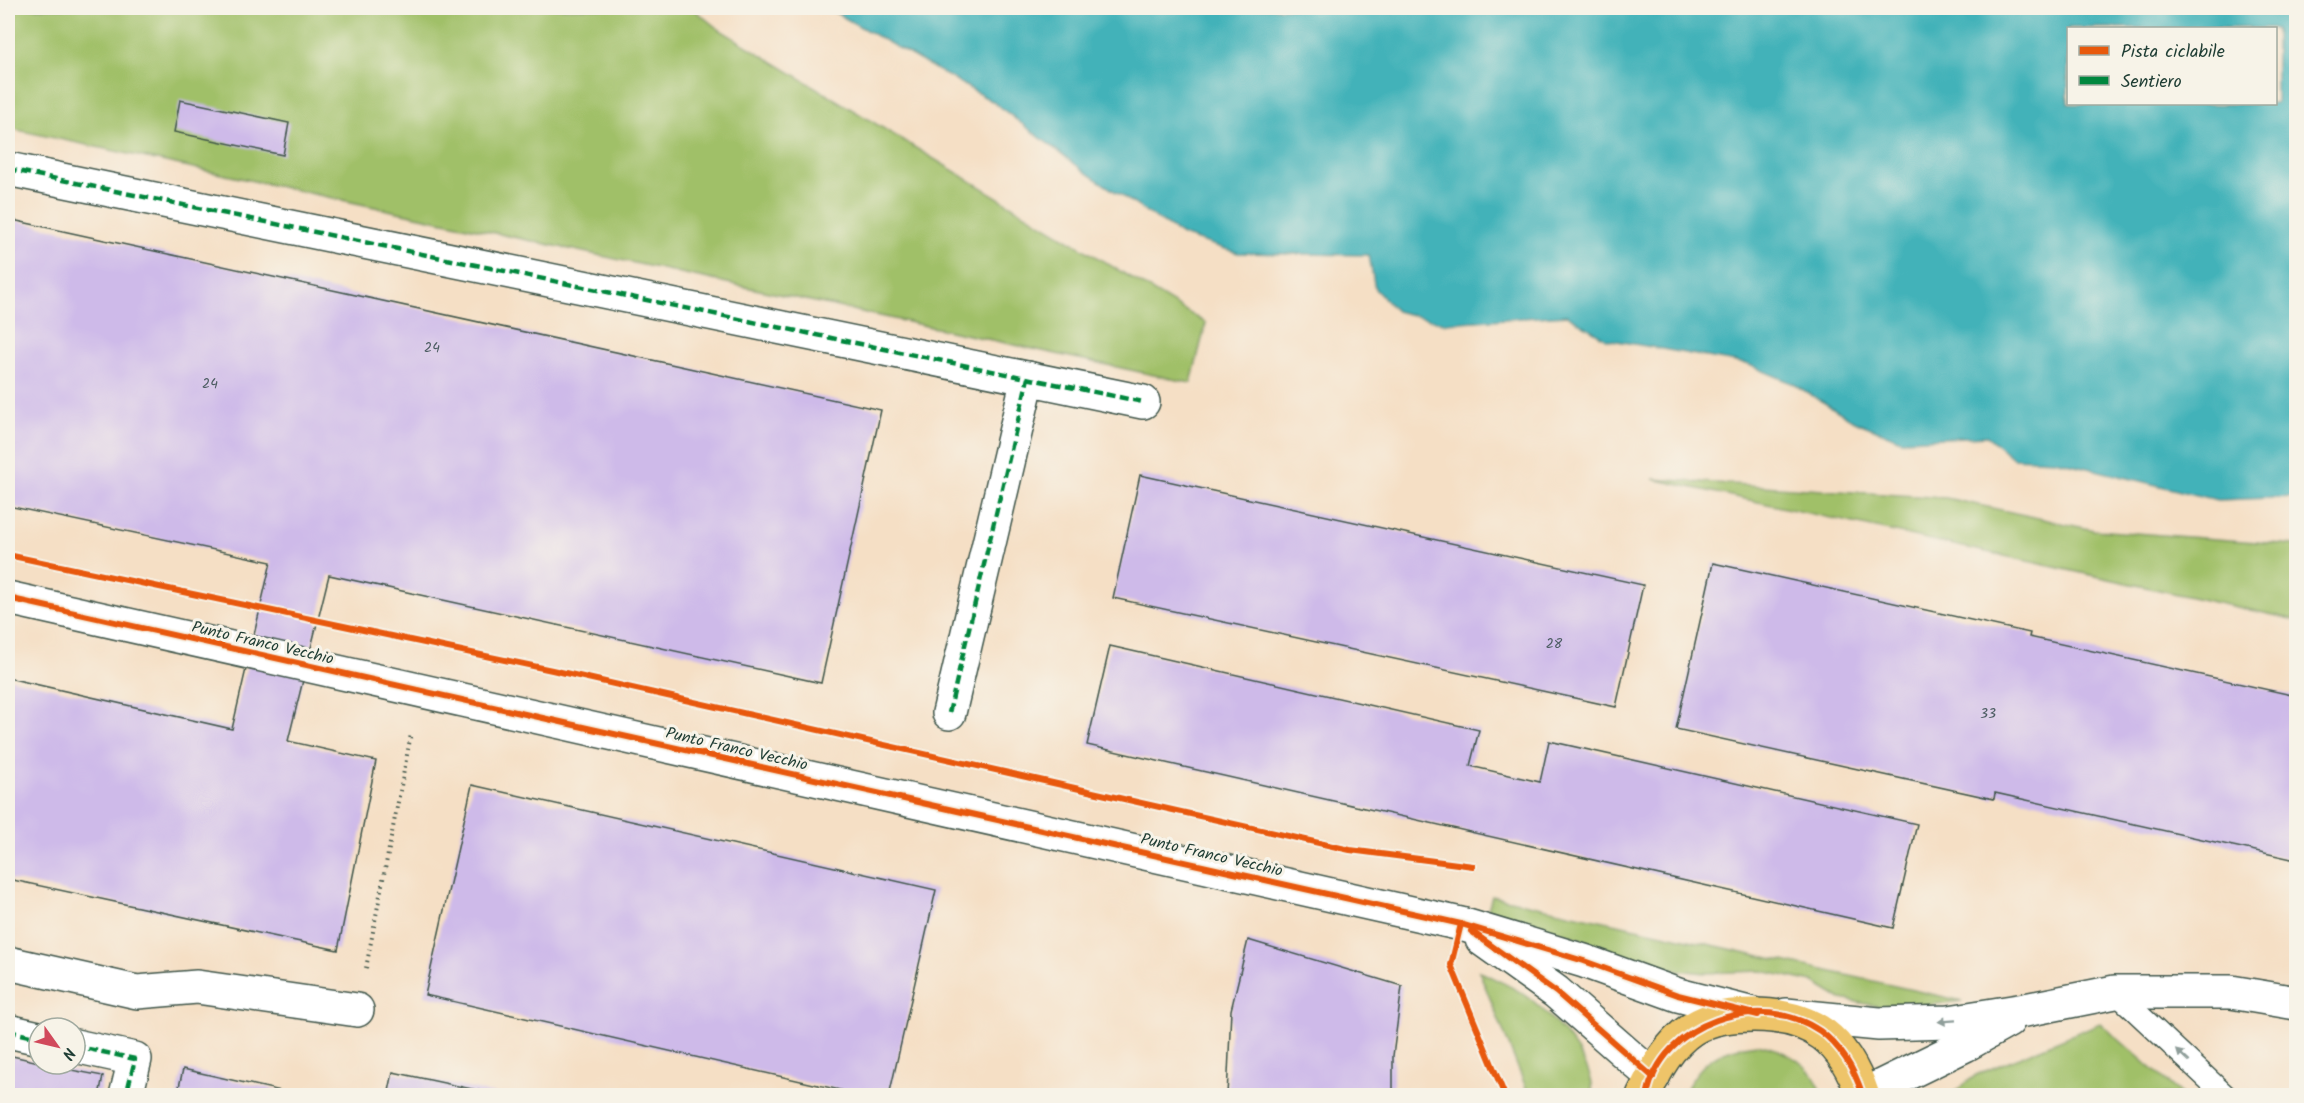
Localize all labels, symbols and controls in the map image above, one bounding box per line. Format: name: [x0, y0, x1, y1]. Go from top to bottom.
legend: [2067, 27, 2277, 105]
text: Pista ciclabile: [2121, 38, 2225, 67]
text: Sentiero: [2121, 68, 2182, 97]
house number: 24: [424, 337, 440, 359]
house number: 24: [202, 373, 218, 395]
street label: Punto Franco Vecchio: [189, 615, 336, 672]
house number: 28: [1546, 633, 1563, 655]
house number: 33: [1980, 703, 1996, 725]
street label: Punto Franco Vecchio: [663, 721, 810, 778]
street label: Punto Franco Vecchio: [1138, 827, 1285, 884]
north arrow: [27, 1016, 87, 1076]
one-way arrow: [1937, 1017, 1956, 1026]
text: N: [55, 1042, 81, 1065]
one-way arrow: [2176, 1049, 2190, 1063]

